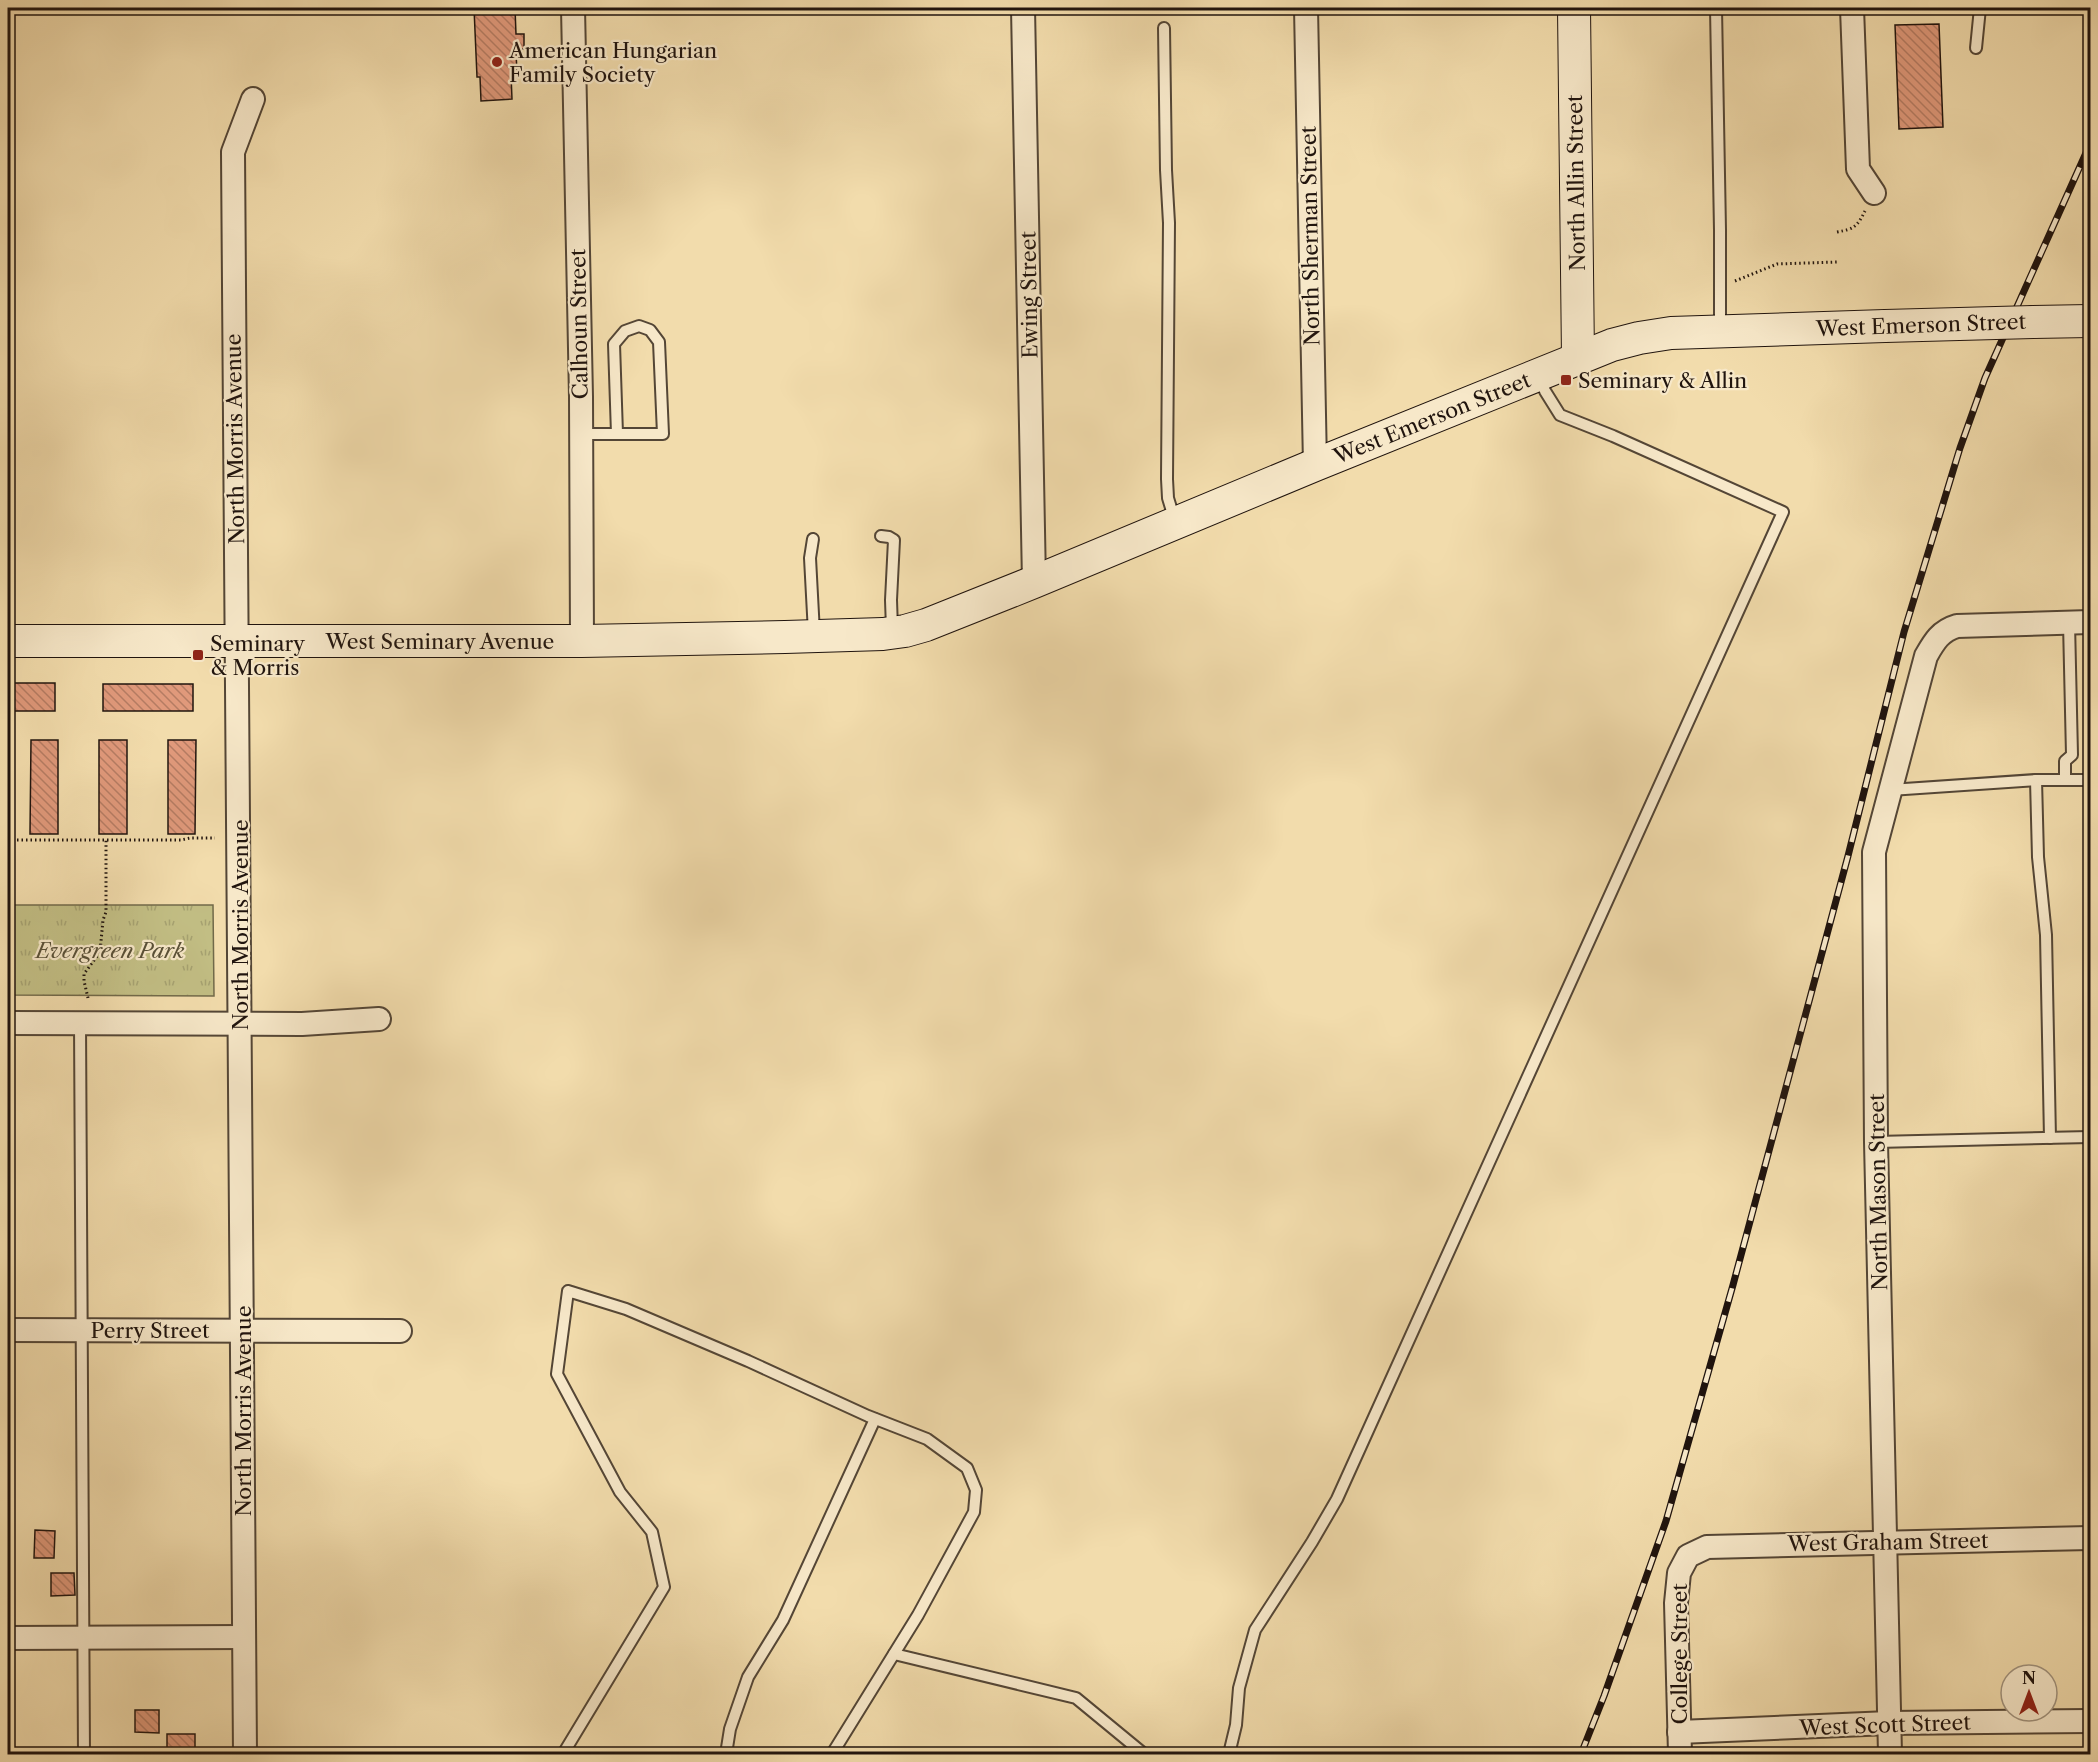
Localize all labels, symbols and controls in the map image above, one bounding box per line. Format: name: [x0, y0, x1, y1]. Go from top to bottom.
place label: American Hungarian Family Society: [508, 38, 717, 87]
marker: American Hungarian Family Society: [490, 55, 504, 69]
street label: North Allin Street: [1562, 94, 1590, 271]
street label: North Sherman Street: [1296, 125, 1324, 346]
street label: Ewing Street: [1015, 230, 1043, 359]
street label: Calhoun Street: [565, 248, 593, 400]
street label: West Emerson Street: [1815, 309, 2027, 341]
street label: North Morris Avenue: [221, 333, 249, 545]
street label: West Emerson Street: [1329, 367, 1535, 469]
place label: Seminary & Allin: [1578, 368, 1747, 393]
marker: Seminary & Allin: [1559, 373, 1573, 387]
street label: West Seminary Avenue: [325, 629, 554, 654]
place label: Seminary & Morris: [210, 631, 305, 680]
marker: Seminary & Morris: [191, 648, 205, 662]
street label: North Morris Avenue: [228, 820, 253, 1030]
park label: Evergreen Park: [34, 938, 184, 963]
street label: North Mason Street: [1864, 1093, 1892, 1291]
street label: North Morris Avenue: [231, 1306, 256, 1516]
street label: Perry Street: [91, 1318, 210, 1343]
street label: West Graham Street: [1786, 1528, 1989, 1556]
street label: College Street: [1667, 1583, 1692, 1725]
north arrow: [1999, 1663, 2059, 1723]
text: N: [2022, 1668, 2036, 1688]
street label: West Scott Street: [1798, 1709, 1972, 1741]

